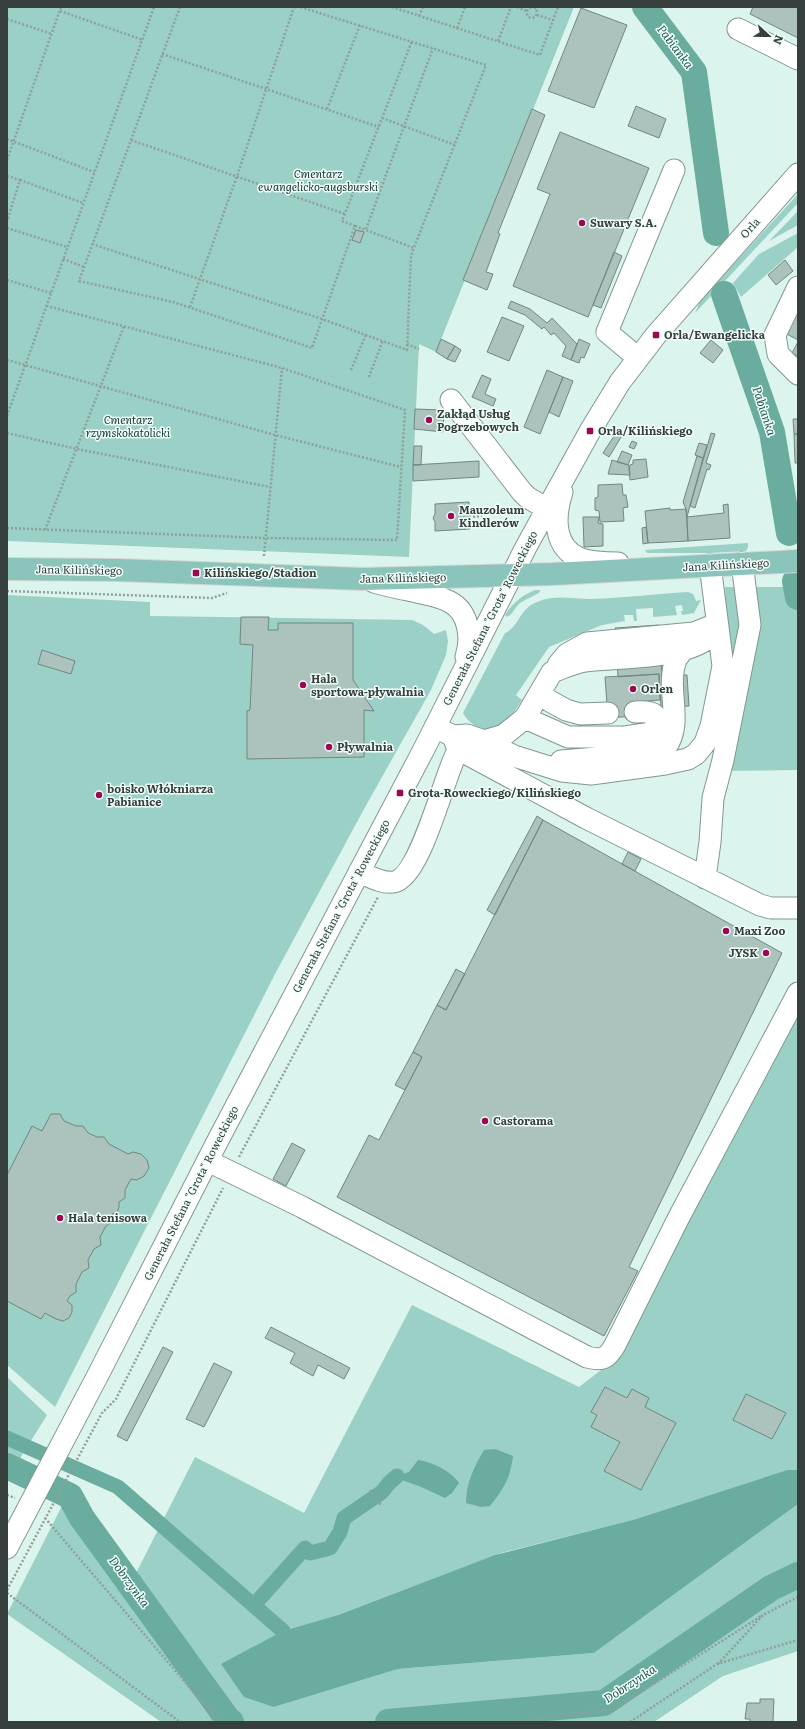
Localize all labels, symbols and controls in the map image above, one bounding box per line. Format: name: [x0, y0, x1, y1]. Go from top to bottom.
north arrow: [749, 16, 789, 56]
water label: Pabianka: [653, 21, 698, 72]
text: N: [770, 33, 788, 47]
park label: Cmentarz ewangelicko-augsburski: [258, 165, 379, 194]
street label: Orla: [736, 213, 763, 241]
place label: Suwary S.A.: [590, 214, 657, 230]
marker: Suwary S.A.: [577, 218, 587, 228]
place label: Orla/Ewangelicka: [664, 326, 766, 342]
marker: Orla/Ewangelicka: [651, 330, 661, 340]
water label: Pabianka: [749, 384, 781, 438]
place label: Zakłąd Usług Pogrzebowych: [437, 405, 520, 434]
park label: Cmentarz rzymskokatolicki: [86, 411, 171, 440]
marker: Zakłąd Usług Pogrzebowych: [424, 415, 434, 425]
place label: Orla/Kilińskiego: [598, 422, 693, 438]
marker: Orla/Kilińskiego: [585, 426, 595, 436]
place label: Mauzoleum Kindlerów: [459, 501, 524, 530]
marker: Mauzoleum Kindlerów: [446, 511, 456, 521]
street label: Generała Stefana "Grota" Roweckiego: [438, 527, 540, 708]
street label: Jana Kilińskiego: [682, 554, 770, 574]
street label: Jana Kilińskiego: [35, 560, 123, 578]
place label: Kilińskiego/Stadion: [204, 564, 317, 580]
marker: Kilińskiego/Stadion: [191, 568, 201, 578]
street label: Jana Kilińskiego: [359, 568, 447, 586]
place label: Hala sportowa-pływalnia: [311, 670, 424, 699]
marker: Hala sportowa-pływalnia: [298, 680, 308, 690]
place label: Orlen: [641, 680, 673, 696]
marker: Orlen: [628, 684, 638, 694]
place label: Pływalnia: [337, 738, 394, 754]
marker: Pływalnia: [324, 742, 334, 752]
place label: boisko Włókniarza Pabianice: [107, 780, 214, 809]
place label: Grota-Roweckiego/Kilińskiego: [408, 784, 581, 800]
marker: Grota-Roweckiego/Kilińskiego: [395, 788, 405, 798]
marker: boisko Włókniarza Pabianice: [94, 790, 104, 800]
street label: Generała Stefana "Grota" Roweckiego: [287, 816, 393, 995]
place label: Maxi Zoo: [734, 922, 785, 938]
marker: Maxi Zoo: [721, 926, 731, 936]
place label: JYSK: [728, 944, 758, 960]
marker: JYSK: [761, 948, 771, 958]
street label: Generała Stefana "Grota" Roweckiego: [139, 1102, 241, 1283]
place label: Castorama: [493, 1112, 554, 1128]
marker: Castorama: [480, 1116, 490, 1126]
place label: Hala tenisowa: [68, 1209, 148, 1225]
marker: Hala tenisowa: [55, 1213, 65, 1223]
water label: Dobrzynka: [105, 1552, 155, 1611]
water label: Dobrzynka: [600, 1659, 659, 1707]

